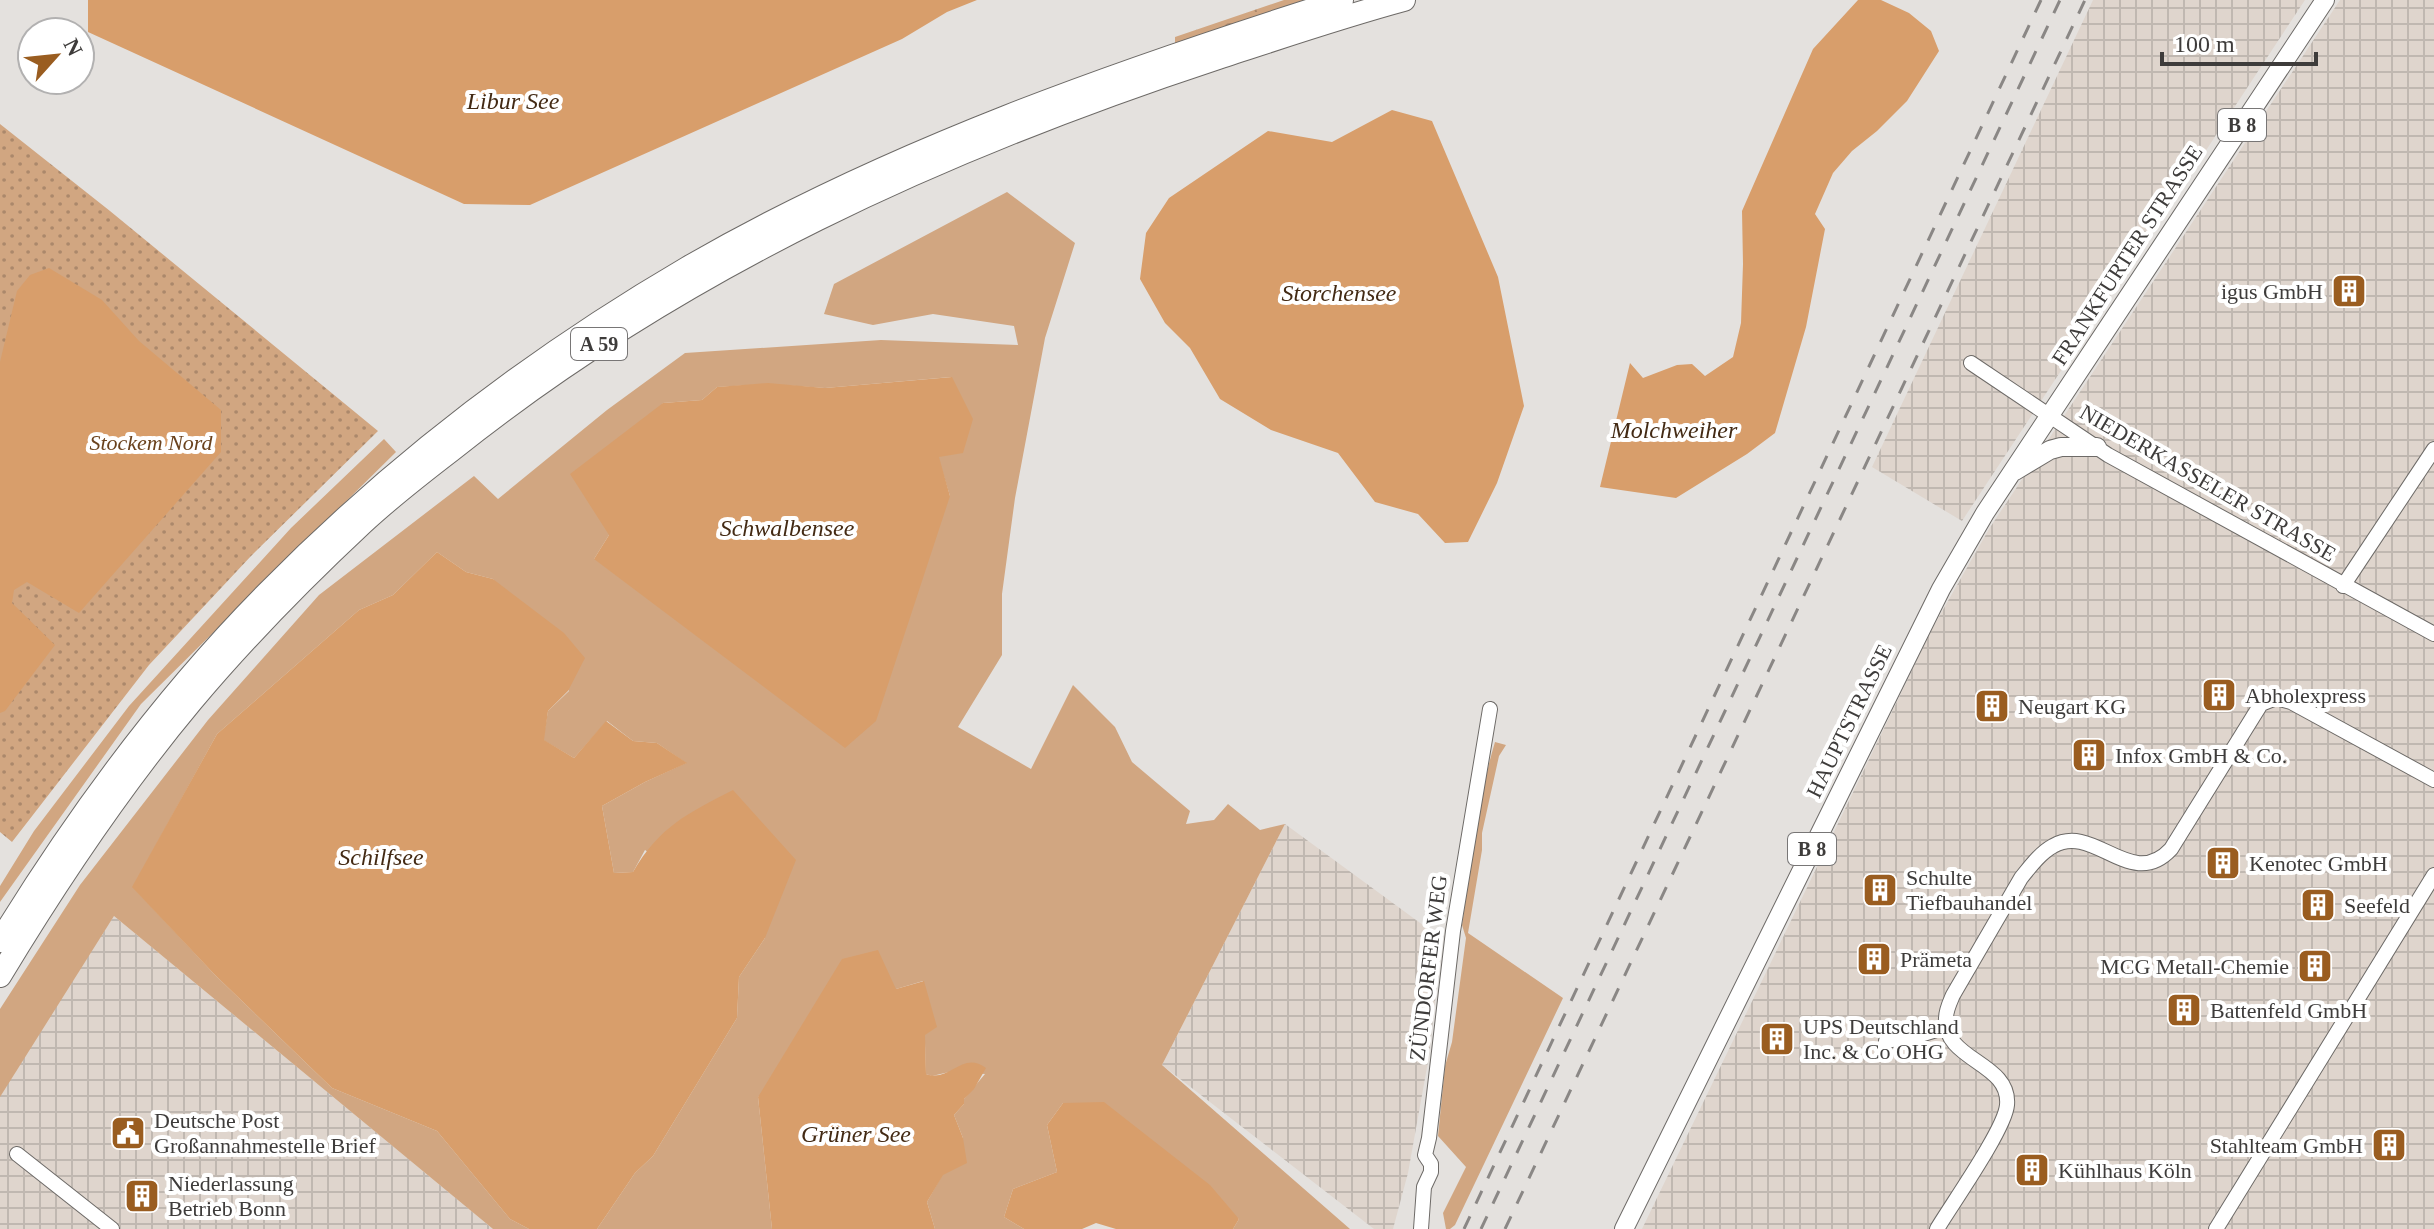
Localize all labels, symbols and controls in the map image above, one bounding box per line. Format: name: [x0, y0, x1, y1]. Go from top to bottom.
north arrow: [16, 16, 96, 96]
scale bar: [2162, 16, 2316, 66]
text: 100 m: [2174, 31, 2235, 57]
text: N: [59, 34, 88, 60]
water label: Libur See: [466, 88, 560, 114]
road number: B 8: [2218, 109, 2266, 141]
street label: FRANKFURTER STRASSE: [2046, 140, 2208, 370]
building icon: igus GmbH: [2330, 272, 2368, 310]
place label: igus GmbH: [2221, 279, 2323, 304]
water label: Storchensee: [1281, 280, 1397, 306]
road number: A 59: [571, 328, 627, 360]
street label: NIEDERKASSELER STRASSE: [2076, 399, 2340, 567]
water label: Molchweiher: [1610, 417, 1738, 443]
park label: Stockem Nord: [89, 430, 214, 455]
water label: Schwalbensee: [720, 515, 855, 541]
street label: HAUPTSTRASSE: [1801, 640, 1897, 802]
building icon: Abholexpress: [2200, 676, 2238, 714]
place label: Abholexpress: [2245, 683, 2366, 708]
building icon: Neugart KG: [1973, 687, 2011, 725]
place label: Neugart KG: [2018, 694, 2126, 719]
building icon: Infox GmbH & Co.: [2070, 736, 2108, 774]
place label: Infox GmbH & Co.: [2115, 743, 2287, 768]
road number: B 8: [1788, 833, 1836, 865]
water label: Schilfsee: [338, 844, 424, 870]
building icon: Kenotec GmbH: [2204, 844, 2242, 882]
place label: Kenotec GmbH: [2249, 851, 2388, 876]
place label: Schulte Tiefbauhandel: [1906, 865, 2032, 915]
building icon: Schulte Tiefbauhandel: [1861, 871, 1899, 909]
street label: ZÜNDORFER WEG: [1404, 873, 1452, 1062]
building icon: Seefeld: [2299, 886, 2337, 924]
place label: Seefeld: [2344, 893, 2410, 918]
building icon: Prämeta: [1855, 940, 1893, 978]
place label: Prämeta: [1900, 947, 1972, 972]
building icon: MCG Metall-Chemie: [2296, 947, 2334, 985]
place label: MCG Metall-Chemie: [2100, 954, 2289, 979]
building icon: Battenfeld GmbH: [2165, 991, 2203, 1029]
place label: Battenfeld GmbH: [2210, 998, 2367, 1023]
place label: UPS Deutschland Inc. & Co OHG: [1803, 1014, 1959, 1064]
building icon: UPS Deutschland Inc. & Co OHG: [1758, 1020, 1796, 1058]
place label: Deutsche Post Großannahmestelle Brief: [154, 1108, 376, 1158]
public building icon: Deutsche Post Großannahmestelle Brief: [109, 1114, 147, 1152]
water label: Grüner See: [801, 1121, 911, 1147]
building icon: Stahlteam GmbH: [2370, 1126, 2408, 1164]
place label: Stahlteam GmbH: [2210, 1133, 2363, 1158]
building icon: Kühlhaus Köln: [2013, 1151, 2051, 1189]
place label: Kühlhaus Köln: [2058, 1158, 2192, 1183]
place label: Niederlassung Betrieb Bonn: [168, 1171, 294, 1221]
building icon: Niederlassung Betrieb Bonn: [123, 1177, 161, 1215]

